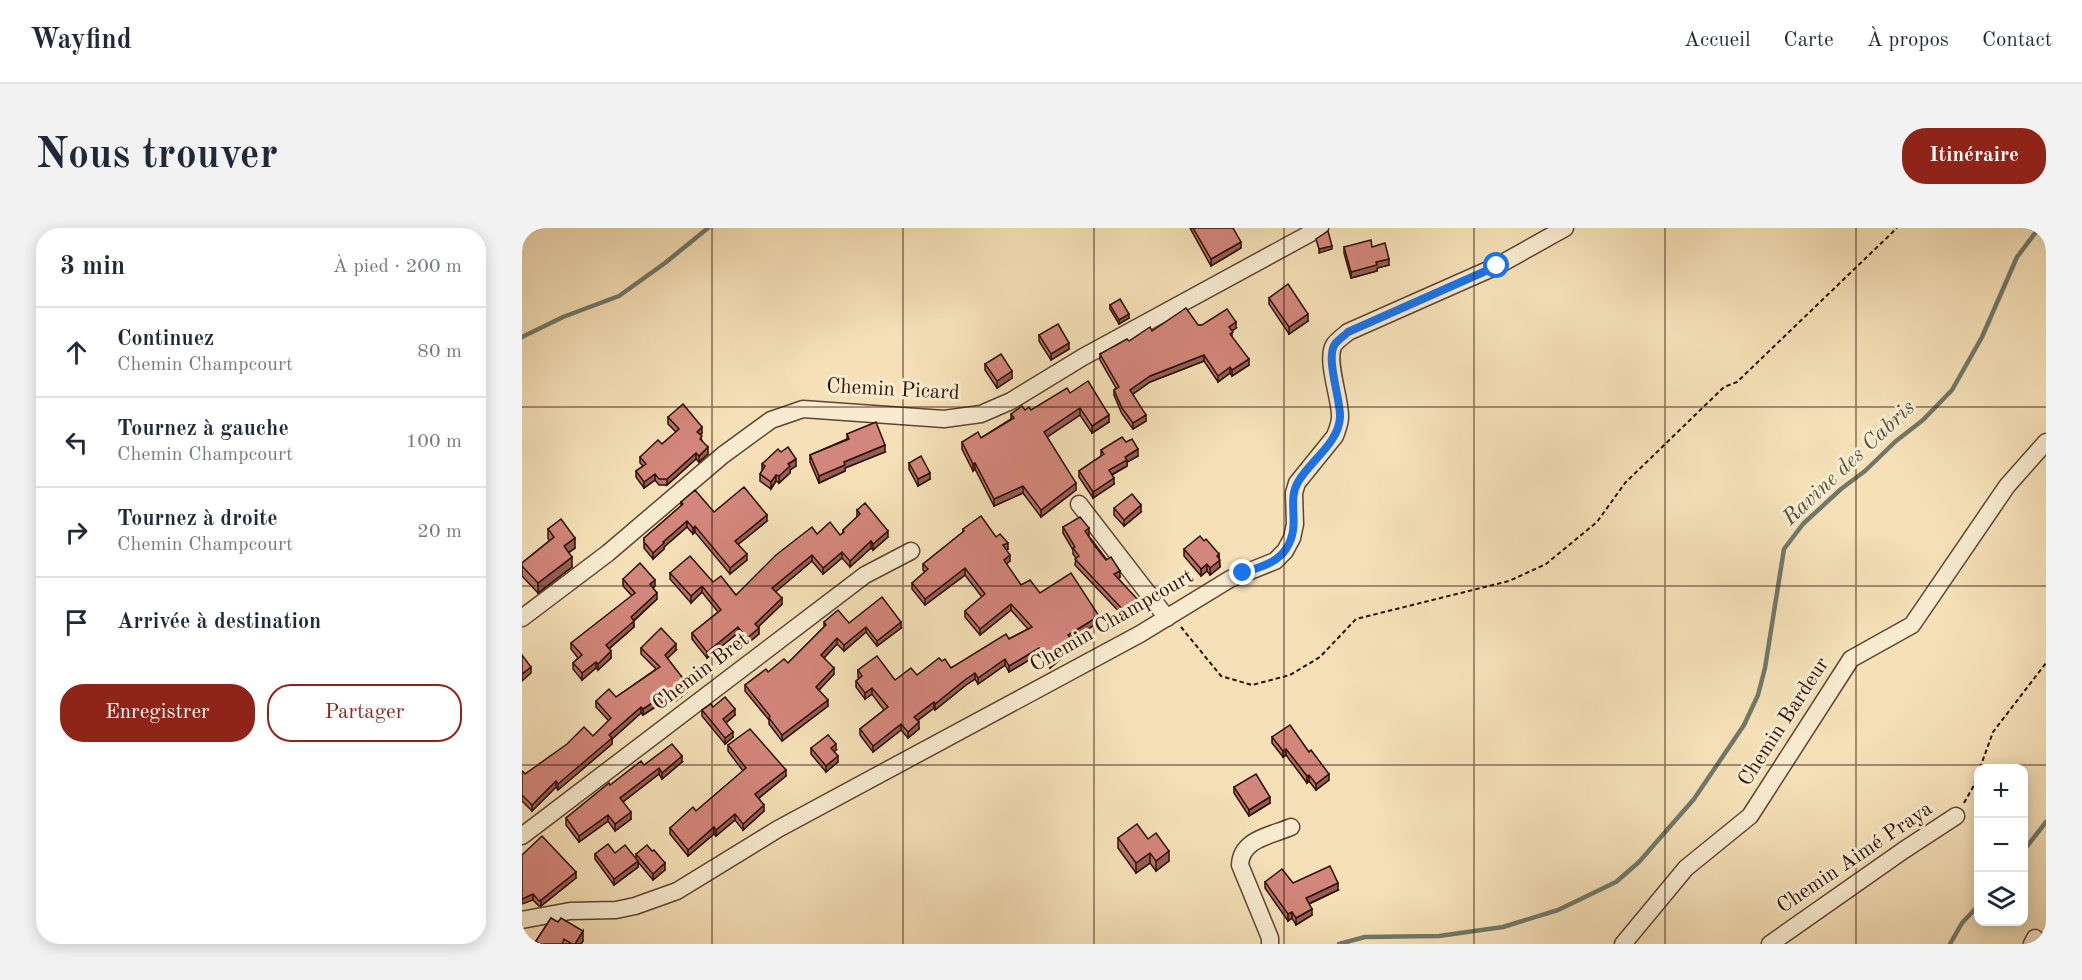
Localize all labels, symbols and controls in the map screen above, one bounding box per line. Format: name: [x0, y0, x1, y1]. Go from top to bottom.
text: Wayfind: [30, 27, 132, 55]
text: Accueil: [1684, 30, 1751, 51]
text: Carte: [1784, 30, 1834, 51]
text: À propos: [1867, 30, 1949, 51]
text: Contact: [1982, 30, 2052, 51]
button: Itinéraire: [1902, 128, 2046, 184]
text: Nous trouver: [36, 135, 278, 177]
route start: [1483, 252, 1509, 278]
text: 3 min: [60, 254, 125, 280]
text: À pied · 200 m: [333, 257, 462, 277]
text: Continuez: [117, 328, 214, 350]
icon: ahead: [60, 336, 93, 369]
text: 80 m: [417, 342, 462, 362]
text: Chemin Champcourt: [117, 355, 293, 375]
street label: Chemin Picard: [826, 376, 960, 404]
water label: Ravine des Cabris: [1778, 396, 1919, 530]
text: Tournez à gauche: [117, 418, 289, 440]
icon: left: [60, 426, 93, 459]
text: 100 m: [406, 432, 462, 452]
text: Chemin Champcourt: [117, 445, 293, 465]
text: Tournez à droite: [117, 508, 278, 530]
icon: right: [60, 516, 93, 549]
text: 20 m: [417, 522, 462, 542]
text: Chemin Champcourt: [117, 535, 293, 555]
route end: [1229, 559, 1255, 585]
street label: Chemin Champcourt: [1027, 566, 1197, 676]
icon: arrive: [60, 606, 93, 639]
text: Arrivée à destination: [117, 611, 321, 633]
street label: Chemin Bret: [649, 629, 753, 715]
street label: Chemin Bardeur: [1735, 654, 1833, 790]
button: Enregistrer: [60, 684, 255, 742]
button: Partager: [267, 684, 462, 742]
map controls: [1974, 764, 2028, 926]
button: +: [1974, 764, 2028, 818]
street label: Chemin Aimé Praya: [1774, 798, 1936, 918]
button: −: [1974, 818, 2028, 872]
button: layers: [1974, 872, 2028, 926]

